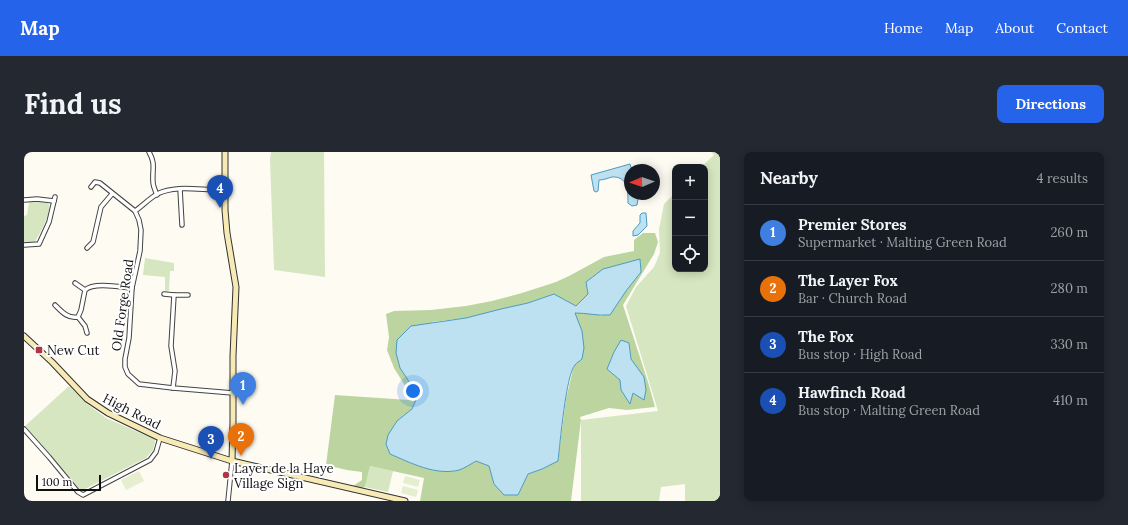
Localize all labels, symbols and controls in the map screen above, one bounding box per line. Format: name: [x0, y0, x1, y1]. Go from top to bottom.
text: Map: [20, 16, 60, 40]
text: Home: [884, 19, 923, 37]
text: Map: [945, 19, 973, 37]
text: About: [995, 19, 1034, 37]
text: Contact: [1056, 19, 1108, 37]
button: Directions: [997, 85, 1104, 123]
text: Find us: [24, 86, 122, 122]
north arrow: [624, 164, 660, 200]
map controls: [672, 164, 708, 272]
button: +: [672, 164, 708, 200]
text: Nearby: [760, 167, 818, 189]
text: 4 results: [1037, 170, 1088, 187]
pin: 4: [207, 175, 233, 208]
button: −: [672, 200, 708, 236]
text: Premier Stores: [798, 215, 907, 234]
text: 1: [770, 224, 776, 241]
text: 260 m: [1050, 224, 1088, 241]
text: Supermarket · Malting Green Road: [798, 234, 1007, 251]
button: locate: [672, 236, 708, 272]
street label: Old Forge Road: [108, 258, 137, 352]
text: The Layer Fox: [798, 271, 898, 290]
text: 2: [770, 280, 776, 297]
text: 280 m: [1051, 280, 1088, 297]
text: Bar · Church Road: [798, 290, 907, 307]
text: The Fox: [798, 327, 854, 346]
text: 3: [769, 336, 777, 353]
text: 330 m: [1050, 336, 1088, 353]
place label: New Cut: [47, 342, 99, 359]
marker: New Cut: [34, 345, 44, 355]
text: Bus stop · High Road: [798, 346, 922, 363]
pin: 1: [230, 372, 256, 405]
your location: [403, 381, 423, 401]
text: Hawfinch Road: [798, 383, 906, 402]
street label: High Road: [100, 390, 164, 433]
text: 4: [769, 392, 777, 409]
text: 410 m: [1053, 392, 1088, 409]
text: Bus stop · Malting Green Road: [798, 402, 980, 419]
pin: 2: [228, 423, 254, 456]
pin: 3: [198, 426, 224, 459]
place label: Layer de la Haye Village Sign: [233, 460, 334, 492]
marker: Layer de la Haye Village Sign: [221, 470, 231, 480]
scale bar: [36, 473, 101, 492]
text: 100 m: [42, 475, 72, 489]

